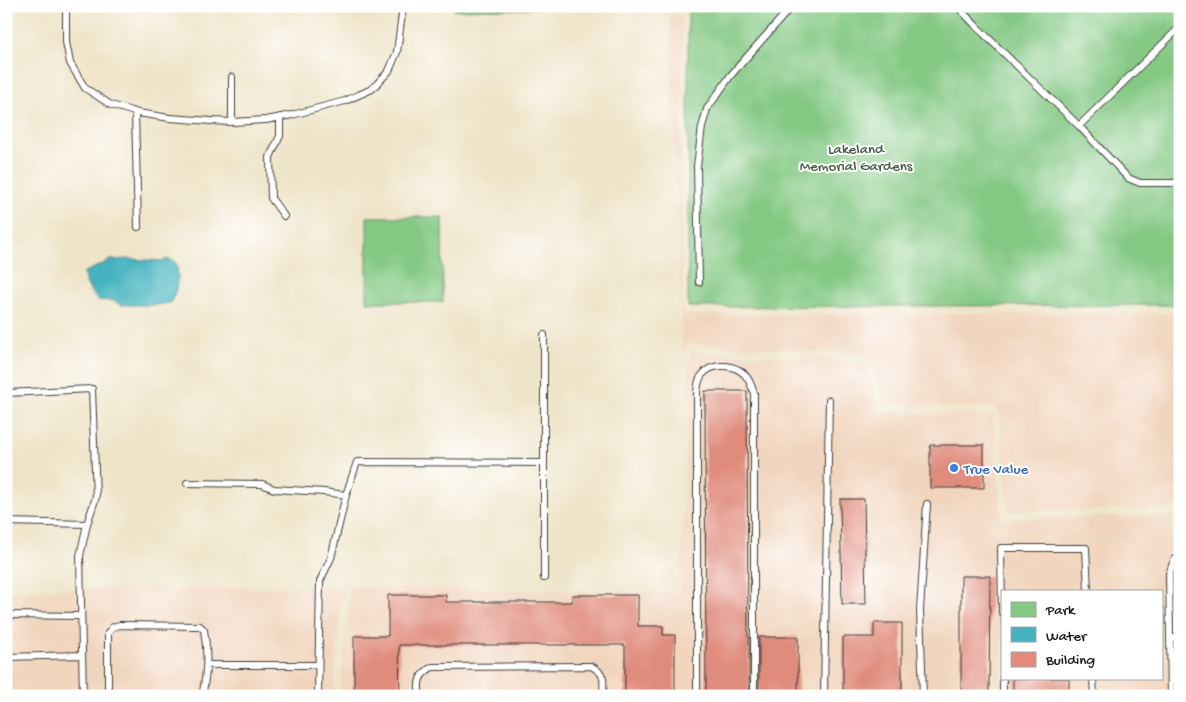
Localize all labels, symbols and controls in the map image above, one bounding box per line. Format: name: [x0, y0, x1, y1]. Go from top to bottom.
park label: Lakeland Memorial Gardens: [800, 141, 913, 176]
place label: True Value: [963, 461, 1028, 479]
marker: True Value: [948, 462, 960, 474]
legend: [1001, 590, 1164, 680]
text: Park: [1045, 602, 1076, 620]
text: Water: [1046, 628, 1088, 646]
text: Building: [1045, 652, 1095, 670]

